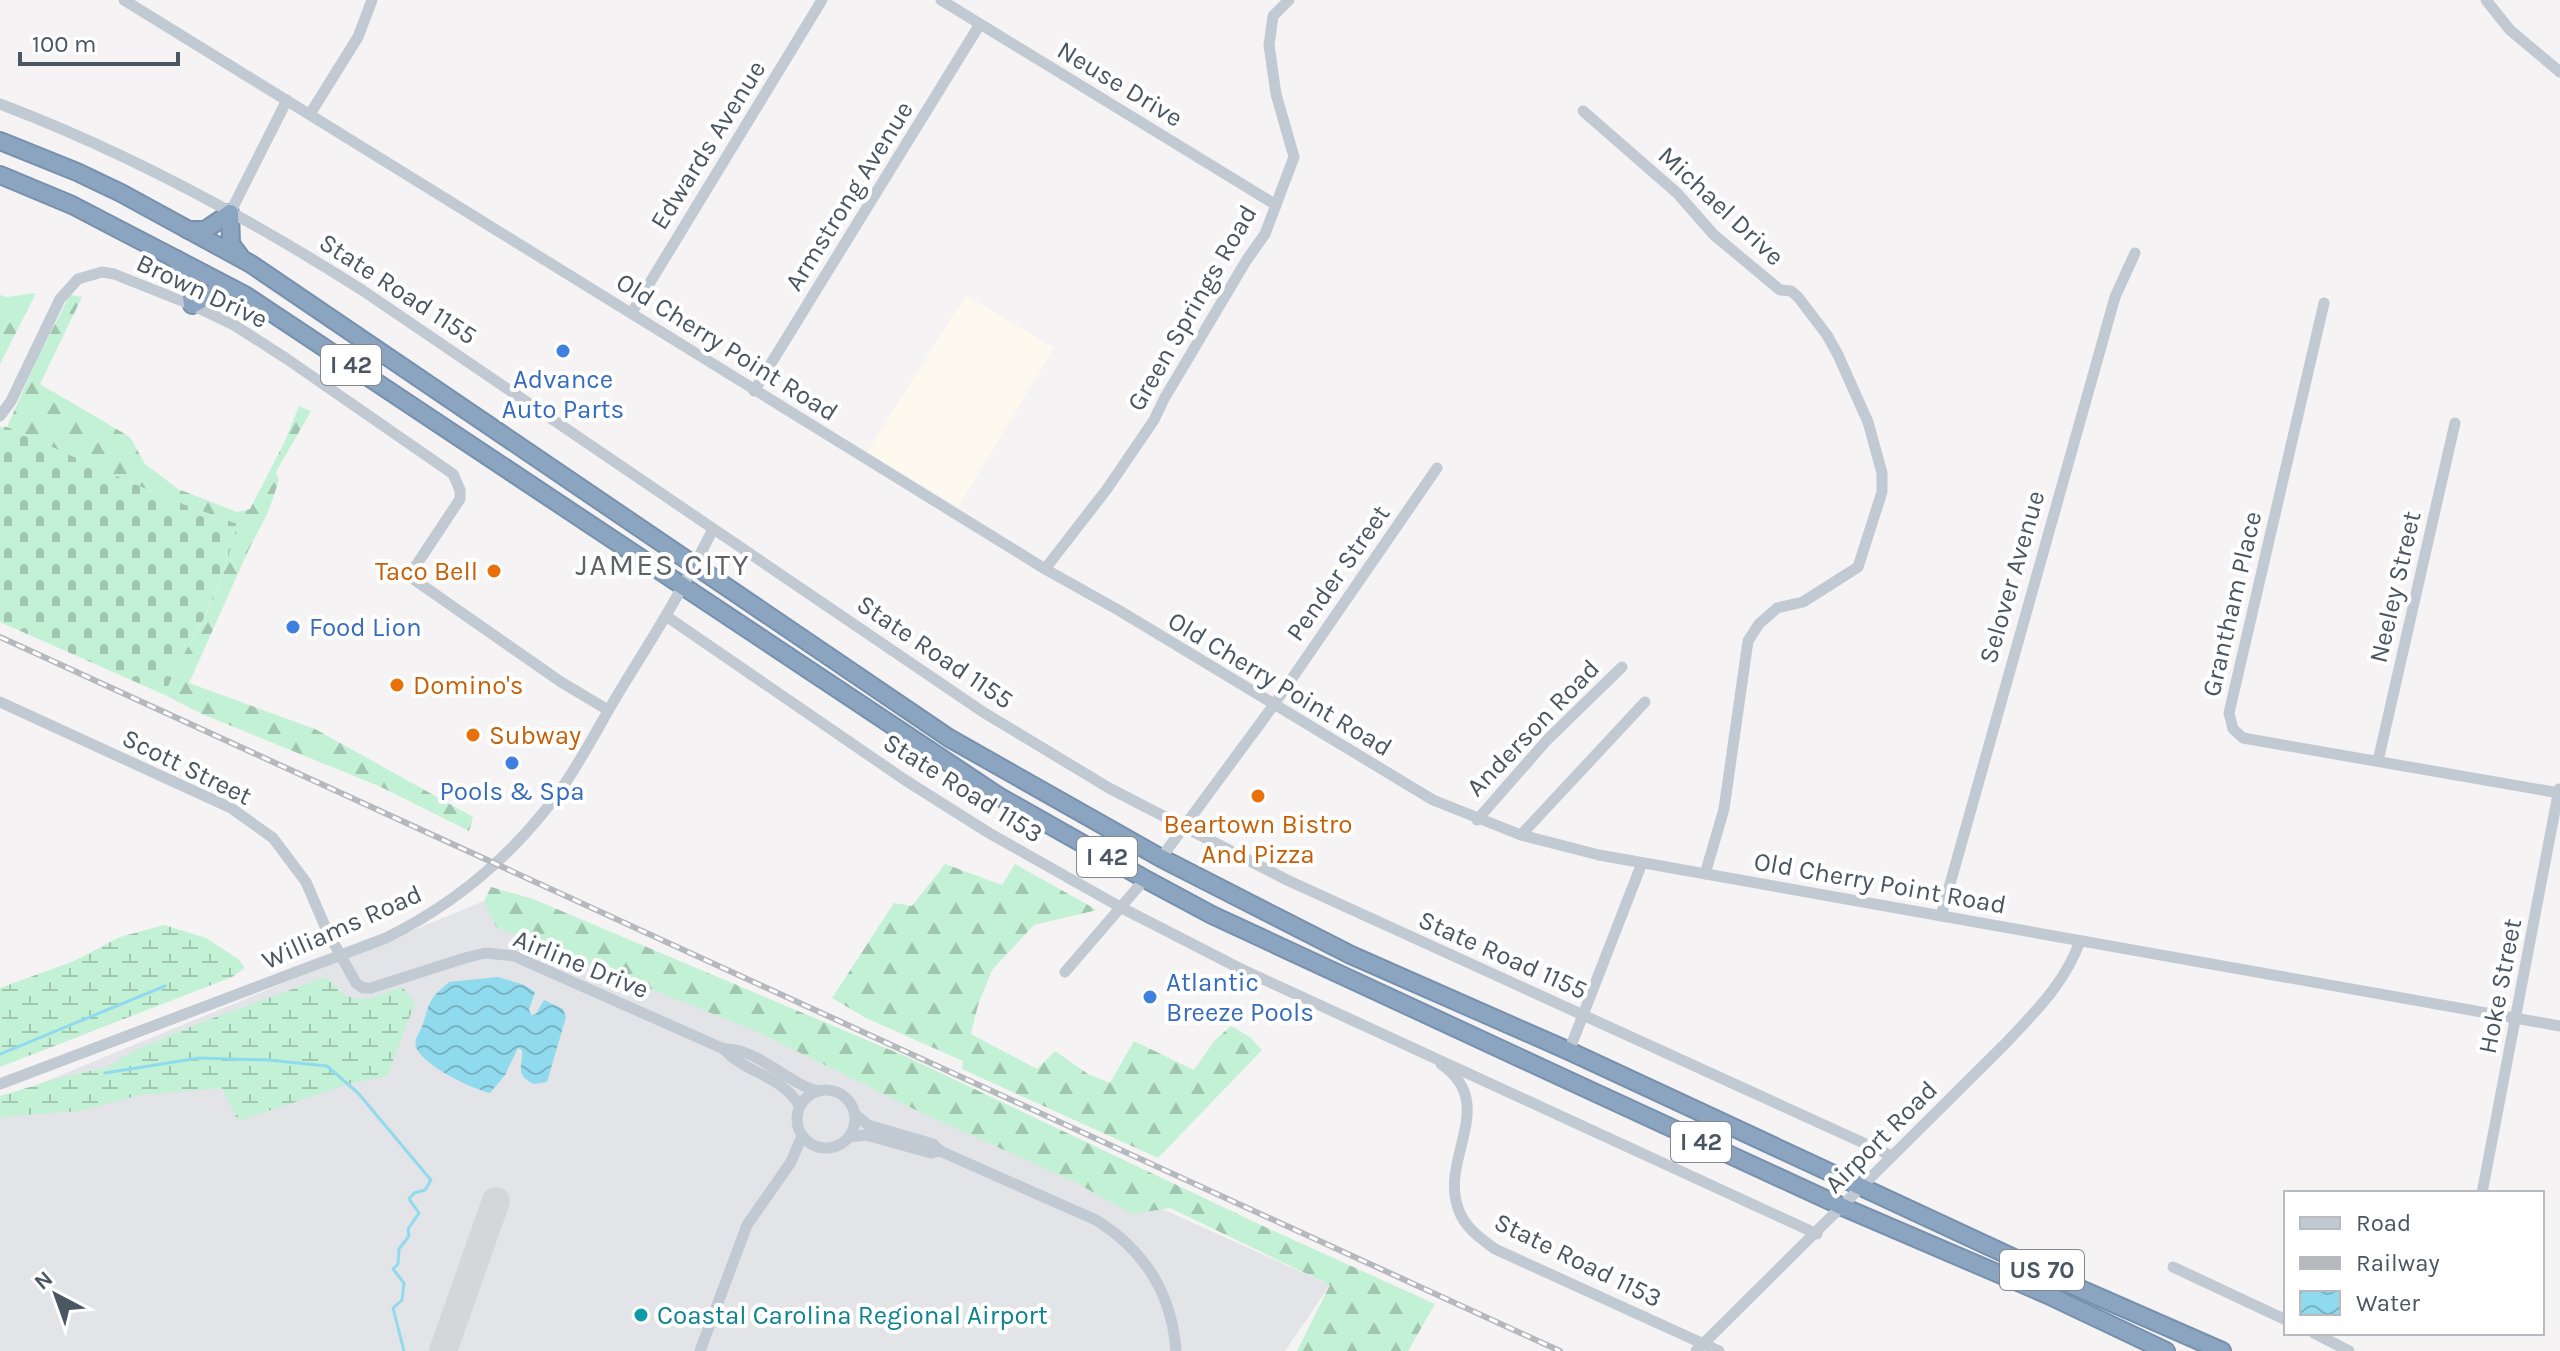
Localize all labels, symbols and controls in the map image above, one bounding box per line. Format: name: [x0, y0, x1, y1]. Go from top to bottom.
scale bar: [20, 16, 178, 66]
text: 100 m: [32, 30, 97, 58]
street label: Neuse Drive: [1052, 34, 1188, 134]
street label: Edwards Avenue: [644, 55, 772, 235]
street label: Armstrong Avenue: [778, 95, 920, 297]
street label: Michael Drive: [1652, 140, 1790, 272]
street label: Green Springs Road: [1120, 199, 1264, 417]
street label: State Road 1155: [313, 227, 483, 351]
street label: Brown Drive: [131, 247, 273, 335]
street label: Old Cherry Point Road: [610, 266, 844, 428]
marker: Advance Auto Parts: [554, 342, 572, 360]
road number: I 42: [321, 345, 381, 385]
place label: Advance Auto Parts: [502, 364, 624, 425]
street label: Selover Avenue: [1973, 487, 2051, 667]
street label: Pender Street: [1280, 499, 1396, 647]
street label: Grantham Place: [2196, 508, 2268, 700]
street label: Neeley Street: [2362, 508, 2428, 666]
district label: JAMES CITY: [575, 547, 751, 583]
place label: Taco Bell: [375, 556, 478, 587]
marker: Taco Bell: [485, 562, 503, 580]
street label: State Road 1155: [851, 588, 1019, 716]
street label: Old Cherry Point Road: [1162, 605, 1398, 763]
place label: Food Lion: [309, 612, 422, 643]
marker: Food Lion: [284, 618, 302, 636]
street label: Anderson Road: [1460, 653, 1606, 803]
place label: Domino's: [413, 670, 524, 701]
marker: Domino's: [388, 676, 406, 694]
place label: Subway: [489, 720, 581, 751]
street label: Scott Street: [117, 722, 257, 812]
marker: Subway: [464, 726, 482, 744]
street label: State Road 1153: [877, 727, 1049, 849]
marker: Pools & Spa: [503, 754, 521, 772]
place label: Pools & Spa: [439, 776, 585, 807]
marker: Beartown Bistro And Pizza: [1249, 787, 1267, 805]
place label: Beartown Bistro And Pizza: [1164, 809, 1352, 870]
road number: I 42: [1077, 837, 1137, 877]
street label: Old Cherry Point Road: [1751, 846, 2009, 920]
street label: Williams Road: [257, 878, 427, 976]
street label: State Road 1155: [1414, 904, 1592, 1006]
street label: Hoke Street: [2472, 916, 2528, 1056]
street label: Airline Drive: [509, 923, 653, 1005]
place label: Atlantic Breeze Pools: [1166, 967, 1314, 1028]
marker: Atlantic Breeze Pools: [1141, 988, 1159, 1006]
street label: Airport Road: [1818, 1074, 1944, 1200]
road number: I 42: [1671, 1122, 1731, 1162]
legend: [2284, 1191, 2544, 1335]
street label: State Road 1153: [1489, 1206, 1667, 1314]
text: Road: [2356, 1209, 2411, 1237]
text: Railway: [2356, 1249, 2440, 1277]
road number: US 70: [2000, 1250, 2084, 1290]
north arrow: [16, 1255, 96, 1335]
text: N: [29, 1266, 58, 1296]
text: Water: [2356, 1289, 2420, 1317]
place label: Coastal Carolina Regional Airport: [657, 1300, 1048, 1331]
marker: Coastal Carolina Regional Airport: [632, 1306, 650, 1324]

